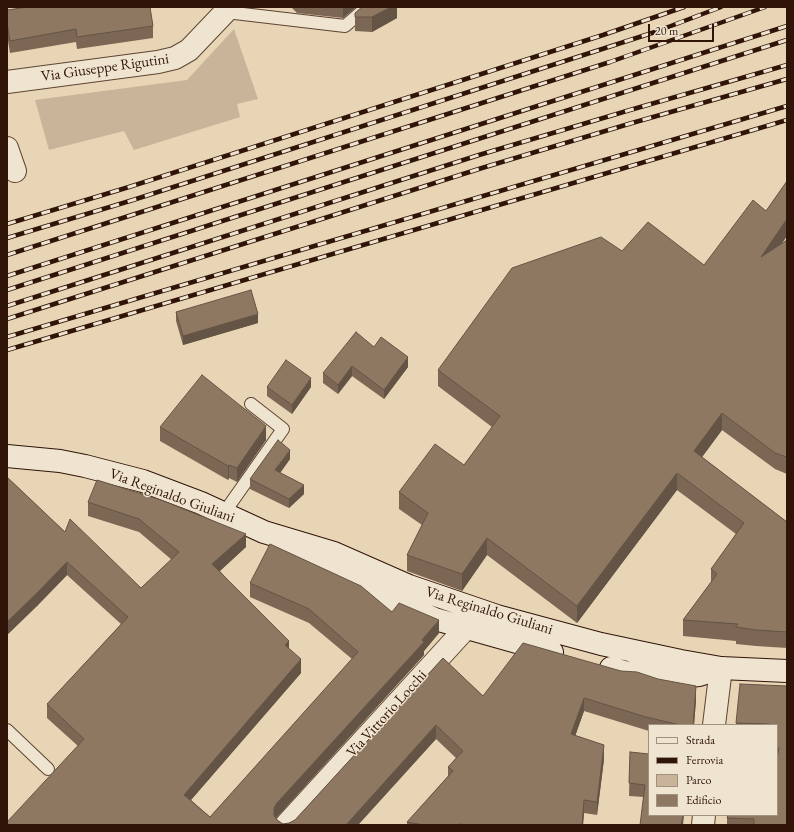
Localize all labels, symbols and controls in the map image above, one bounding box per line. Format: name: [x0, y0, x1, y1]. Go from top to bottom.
scale bar: [650, 16, 716, 42]
text: 20 m: [655, 23, 678, 39]
street label: Via Giuseppe Rigutini: [40, 50, 170, 86]
street label: Via Reginaldo Giuliani: [107, 465, 237, 527]
street label: Via Reginaldo Giuliani: [423, 583, 555, 639]
street label: Via Vittorio Locchi: [343, 667, 431, 761]
legend: [648, 724, 778, 816]
text: Strada: [686, 732, 715, 748]
text: Ferrovia: [686, 752, 723, 768]
text: Parco: [686, 772, 711, 788]
text: Edificio: [686, 792, 721, 808]

